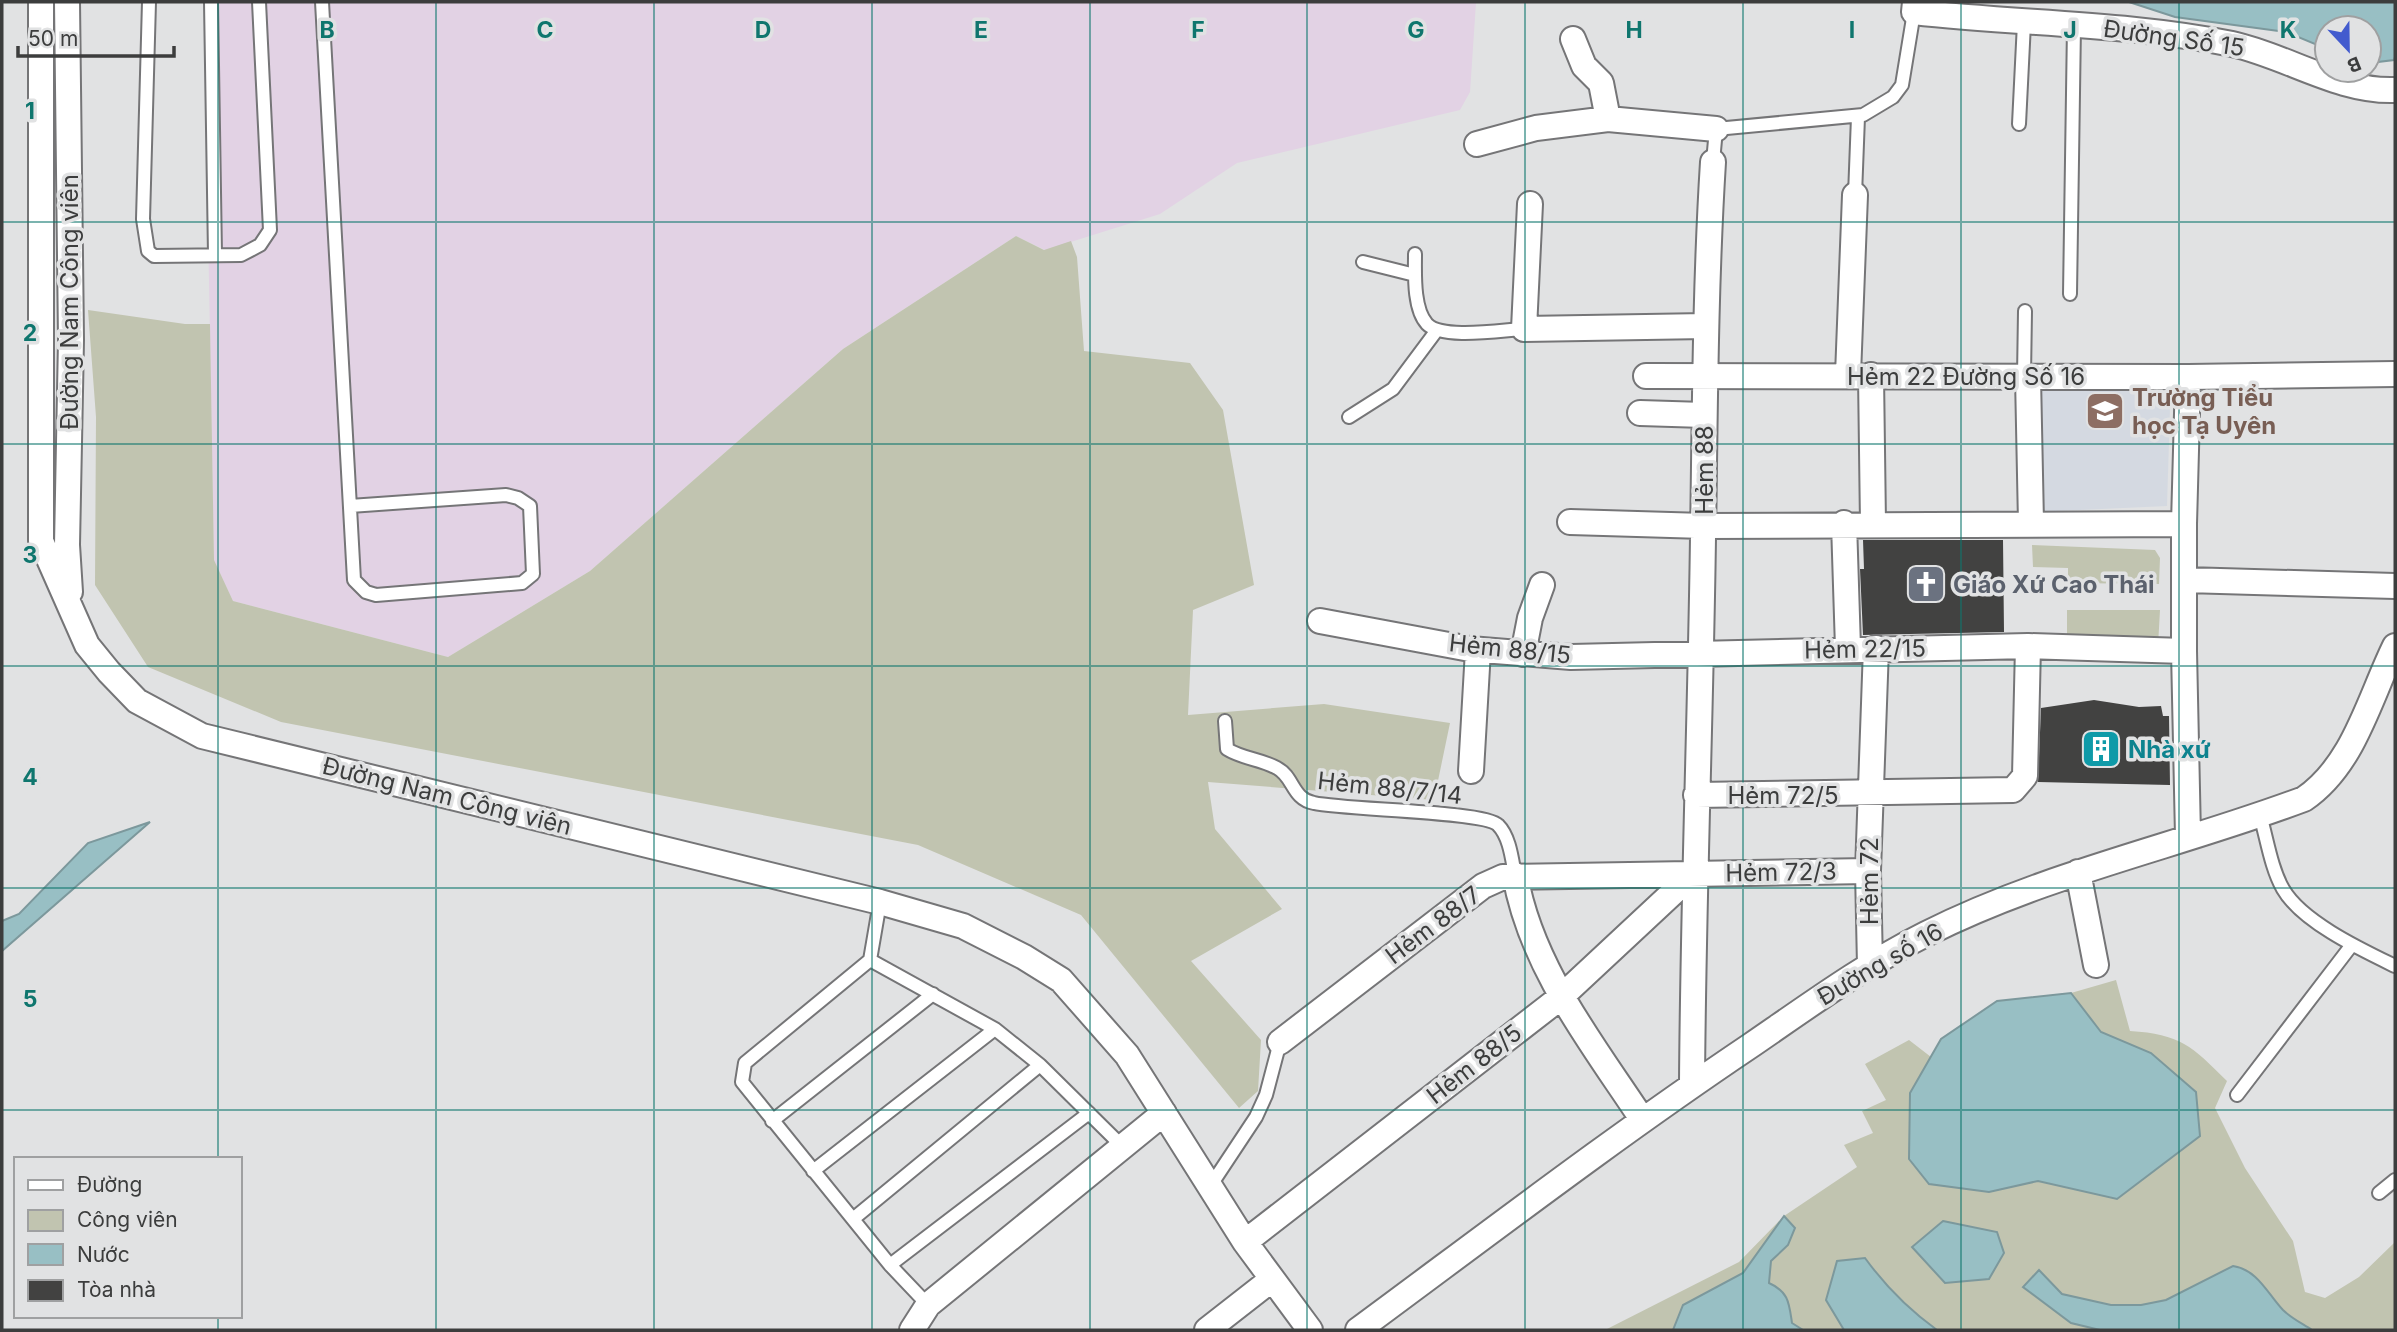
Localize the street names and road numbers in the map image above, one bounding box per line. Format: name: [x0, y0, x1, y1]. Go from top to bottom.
street label: Đường Số 15: [2102, 14, 2246, 62]
street label: Đường Nam Công viên: [55, 174, 84, 430]
street label: Hẻm 22 Đường Số 16: [1847, 362, 2085, 391]
street label: Hẻm 88: [1690, 425, 1719, 515]
street label: Hẻm 88/15: [1448, 628, 1572, 670]
street label: Hẻm 22/15: [1804, 633, 1926, 665]
street label: Đường Nam Công viên: [319, 751, 575, 841]
street label: Hẻm 88/7/14: [1316, 766, 1464, 810]
street label: Hẻm 72/5: [1727, 781, 1839, 810]
street label: Hẻm 72: [1855, 837, 1884, 925]
street label: Hẻm 72/3: [1725, 857, 1837, 887]
street label: Hẻm 88/7: [1380, 880, 1486, 970]
street label: Đường số 16: [1812, 916, 1948, 1012]
street label: Hẻm 88/5: [1421, 1018, 1527, 1110]

